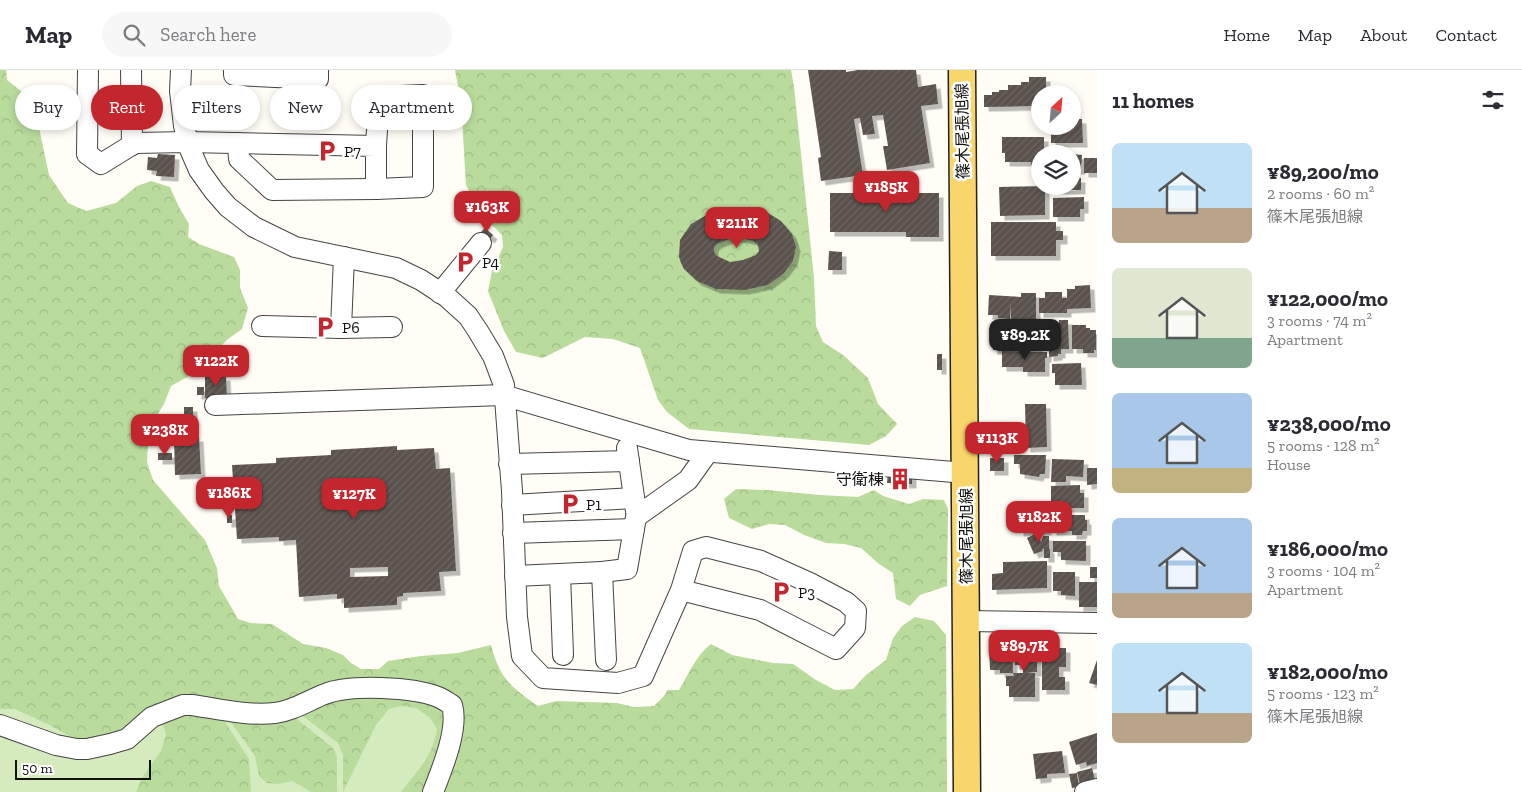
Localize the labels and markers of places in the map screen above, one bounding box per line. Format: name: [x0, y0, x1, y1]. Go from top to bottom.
parking icon: P7: [314, 138, 340, 164]
place label: P7: [344, 142, 361, 161]
pin: ¥185K: [851, 170, 921, 213]
pin: ¥163K: [452, 190, 522, 233]
pin: ¥211K: [702, 206, 772, 249]
parking icon: P4: [452, 249, 478, 275]
place label: P4: [482, 253, 500, 272]
parking icon: P6: [312, 314, 338, 340]
place label: P6: [342, 318, 360, 337]
pin: ¥89.2K: [984, 318, 1066, 361]
pin: ¥122K: [181, 344, 251, 387]
pin: ¥238K: [130, 414, 200, 456]
pin: ¥113K: [962, 422, 1032, 464]
building icon: 守衛棟: [887, 466, 913, 492]
place label: 守衛棟: [836, 470, 884, 489]
pin: ¥186K: [194, 476, 264, 519]
pin: ¥127K: [319, 478, 389, 520]
parking icon: P1: [557, 491, 583, 517]
place label: P1: [586, 495, 601, 514]
pin: ¥182K: [1004, 500, 1074, 543]
parking icon: P3: [768, 579, 794, 605]
place label: P3: [798, 583, 815, 602]
pin: ¥89.7K: [983, 630, 1065, 672]

